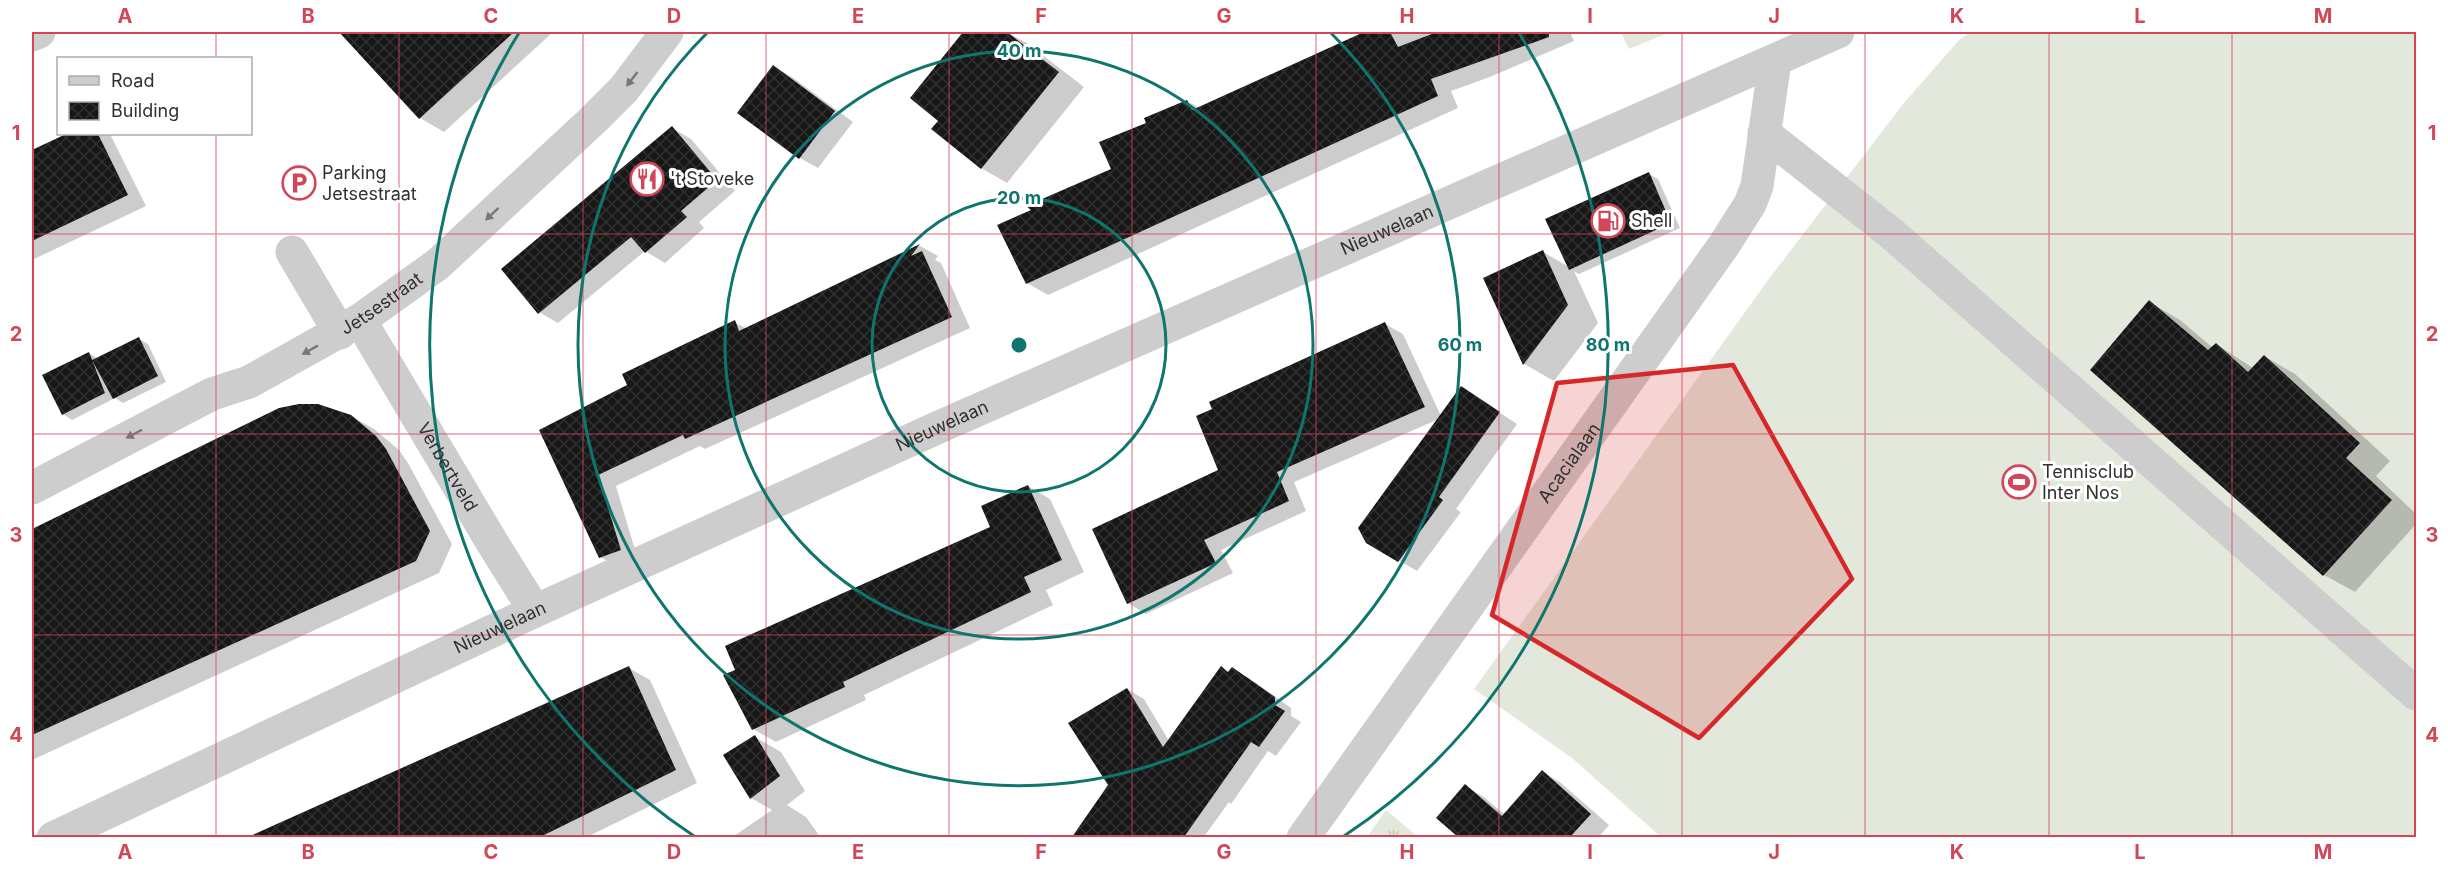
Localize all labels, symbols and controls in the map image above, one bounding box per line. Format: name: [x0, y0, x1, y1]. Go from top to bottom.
text: A: [118, 4, 133, 28]
text: B: [301, 4, 315, 28]
text: C: [484, 4, 498, 28]
text: D: [667, 4, 681, 28]
text: E: [852, 4, 864, 28]
text: F: [1035, 4, 1047, 28]
text: G: [1216, 4, 1232, 28]
text: H: [1400, 4, 1414, 28]
text: I: [1587, 4, 1593, 28]
text: J: [1768, 4, 1780, 28]
text: K: [1950, 4, 1964, 28]
text: L: [2134, 4, 2146, 28]
text: M: [2314, 4, 2332, 28]
text: 40 m: [997, 40, 1042, 61]
legend: [57, 57, 252, 135]
text: Road: [111, 70, 154, 91]
one-way arrow: [627, 71, 639, 86]
text: Building: [111, 100, 179, 121]
text: 1: [12, 121, 20, 145]
text: 1: [2428, 121, 2436, 145]
restaurant icon: 't Stoveke: [629, 161, 665, 197]
place label: Parking Jetsestraat: [322, 162, 417, 204]
parking icon: Parking Jetsestraat: [281, 165, 317, 201]
place label: 't Stoveke: [670, 168, 754, 189]
text: 20 m: [997, 187, 1041, 208]
street label: Nieuwelaan: [1337, 200, 1436, 259]
fuel station icon: Shell: [1590, 203, 1626, 239]
one-way arrow: [485, 207, 500, 220]
place label: Shell: [1631, 210, 1672, 231]
street label: Jetsestraat: [337, 268, 426, 339]
text: 2: [10, 322, 22, 346]
text: 2: [2426, 322, 2438, 346]
text: 60 m: [1438, 334, 1482, 355]
text: 80 m: [1586, 334, 1630, 355]
centre of rings: [1009, 335, 1029, 355]
one-way arrow: [301, 345, 318, 355]
street label: Nieuwelaan: [892, 396, 991, 455]
street label: Verbertveld: [413, 419, 482, 515]
street label: Acacialaan: [1533, 419, 1604, 507]
one-way arrow: [126, 429, 143, 439]
place label: Tennisclub Inter Nos: [2042, 461, 2134, 503]
sports icon: Tennisclub Inter Nos: [2001, 464, 2037, 500]
text: 3: [10, 523, 22, 547]
text: 3: [2426, 523, 2438, 547]
street label: Nieuwelaan: [450, 597, 549, 658]
text: 4: [9, 723, 23, 747]
text: 4: [2425, 723, 2439, 747]
text: A: [118, 840, 133, 864]
text: B: [301, 840, 315, 864]
text: C: [484, 840, 498, 864]
text: D: [667, 840, 681, 864]
text: E: [852, 840, 864, 864]
text: F: [1035, 840, 1047, 864]
text: G: [1216, 840, 1232, 864]
text: H: [1400, 840, 1414, 864]
text: I: [1587, 840, 1593, 864]
text: J: [1768, 840, 1780, 864]
text: K: [1950, 840, 1964, 864]
text: L: [2134, 840, 2146, 864]
text: M: [2314, 840, 2332, 864]

